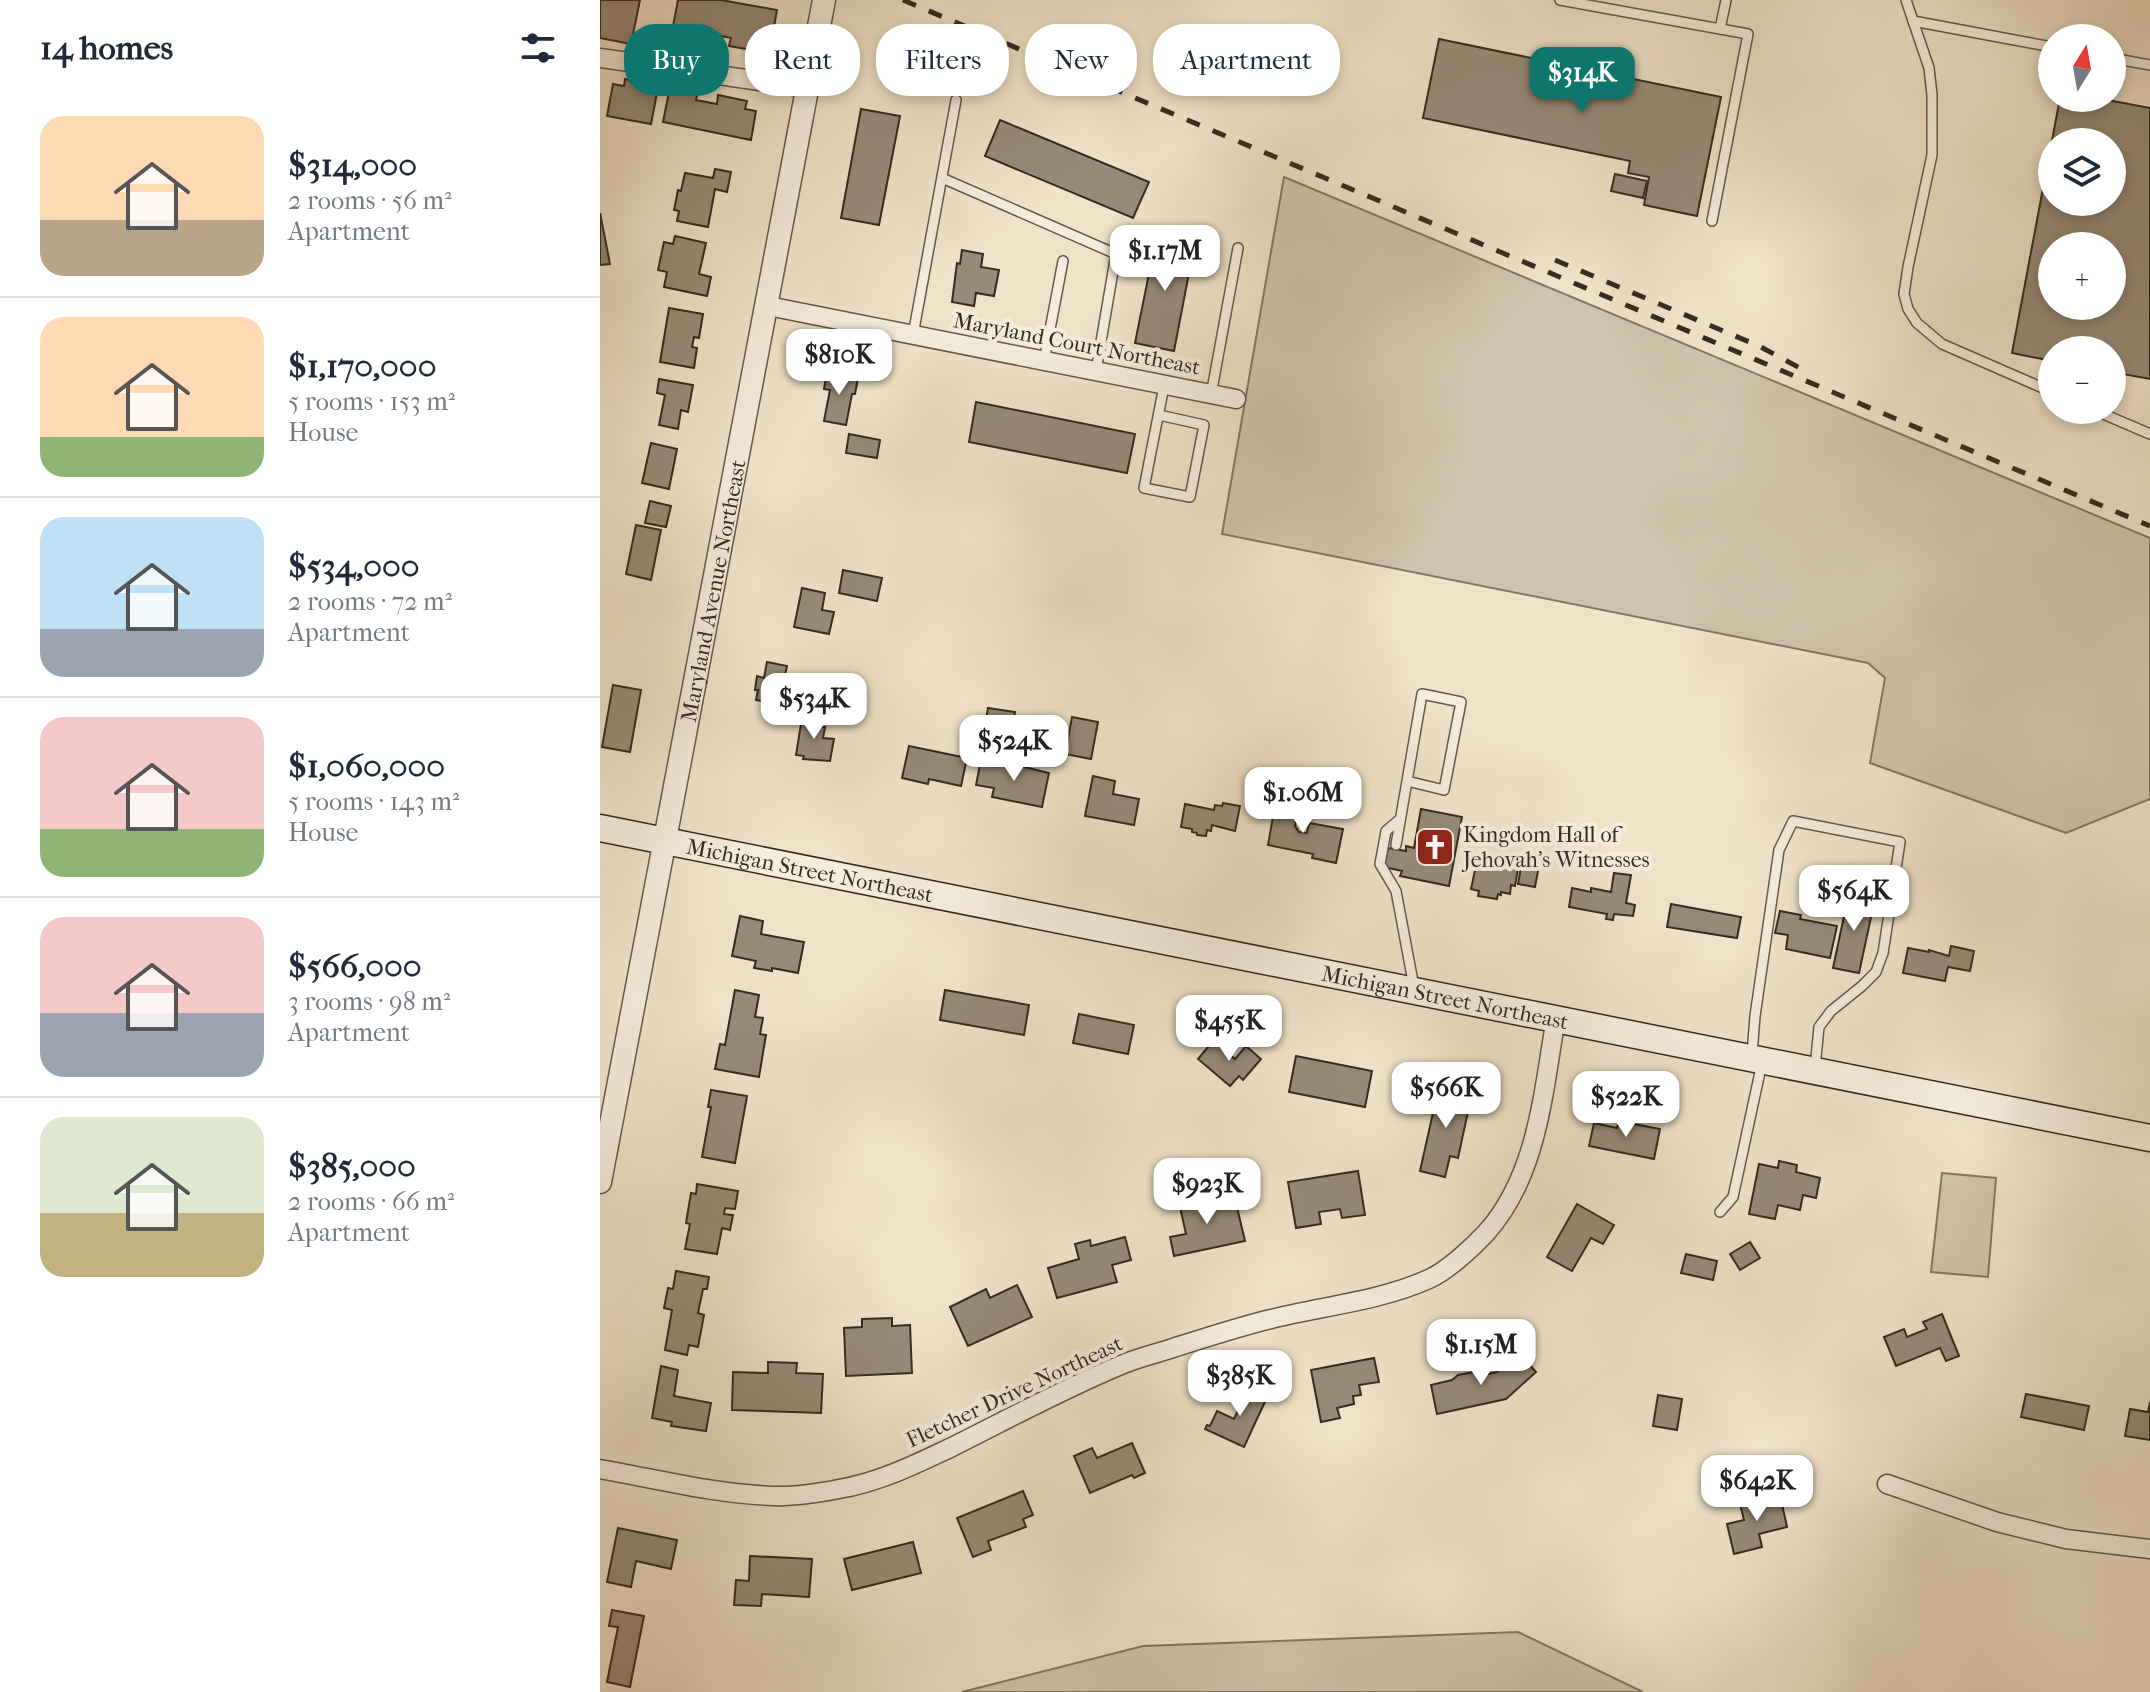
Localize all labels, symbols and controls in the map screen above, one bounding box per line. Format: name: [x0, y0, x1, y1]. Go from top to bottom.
chip: Buy: [624, 24, 729, 96]
chip: Rent: [745, 24, 860, 96]
chip: Filters: [876, 24, 1009, 96]
chip: New: [1025, 24, 1137, 96]
chip: Apartment: [1153, 24, 1340, 96]
north arrow: [2038, 24, 2126, 112]
map controls: [2038, 24, 2126, 424]
icon: filters: [516, 26, 560, 70]
text: 14 homes: [40, 28, 173, 68]
pin: $314K: [1526, 47, 1638, 115]
text: $314K: [1548, 57, 1616, 88]
button: layers: [2038, 128, 2126, 216]
text: $314,000: [288, 145, 417, 185]
icon: home: [104, 148, 200, 244]
text: 2 rooms · 56 m²: [288, 185, 452, 216]
text: Apartment: [288, 216, 410, 247]
pin: $1.17M: [1100, 225, 1230, 293]
button: +: [2038, 232, 2126, 320]
text: $1.17M: [1128, 235, 1202, 266]
street label: Maryland Court Northeast: [951, 307, 1203, 381]
pin: $810K: [783, 329, 895, 397]
button: −: [2038, 336, 2126, 424]
text: $810K: [804, 339, 874, 370]
text: $1,170,000: [288, 346, 436, 386]
icon: home: [104, 349, 200, 445]
text: 5 rooms · 153 m²: [288, 386, 455, 417]
text: House: [288, 417, 358, 448]
street label: Maryland Avenue Northeast: [676, 457, 752, 724]
text: $534,000: [288, 546, 420, 586]
icon: home: [104, 549, 200, 645]
text: 2 rooms · 72 m²: [288, 586, 452, 617]
text: Apartment: [288, 617, 410, 648]
pin: $534K: [758, 673, 870, 741]
text: $534K: [779, 683, 849, 714]
pin: $524K: [958, 715, 1070, 783]
text: $524K: [977, 725, 1051, 756]
text: $1,060,000: [288, 746, 445, 786]
icon: home: [104, 749, 200, 845]
pin: $1.06M: [1238, 767, 1368, 835]
text: $1.06M: [1263, 777, 1343, 808]
text: 5 rooms · 143 m²: [288, 786, 459, 817]
text: House: [288, 817, 358, 848]
place label: Kingdom Hall of Jehovah’s Witnesses: [1461, 822, 1650, 873]
church icon: Kingdom Hall of Jehovah’s Witnesses: [1414, 826, 1456, 868]
street label: Michigan Street Northeast: [684, 834, 935, 908]
pin: $564K: [1798, 865, 1910, 933]
text: $564K: [1817, 875, 1891, 906]
text: $566,000: [288, 946, 422, 986]
icon: home: [104, 949, 200, 1045]
street label: Michigan Street Northeast: [1319, 961, 1571, 1035]
text: 3 rooms · 98 m²: [288, 986, 450, 1017]
pin: $455K: [1173, 995, 1285, 1063]
text: $455K: [1194, 1005, 1264, 1036]
text: Apartment: [288, 1017, 410, 1048]
pin: $566K: [1390, 1062, 1502, 1130]
pin: $522K: [1570, 1071, 1682, 1139]
text: $566K: [1410, 1072, 1482, 1103]
text: $522K: [1590, 1081, 1662, 1112]
text: $385,000: [288, 1146, 416, 1186]
icon: home: [104, 1149, 200, 1245]
pin: $923K: [1151, 1158, 1263, 1226]
text: $923K: [1172, 1168, 1242, 1199]
text: 2 rooms · 66 m²: [288, 1186, 454, 1217]
text: Apartment: [288, 1217, 410, 1248]
pin: $1.15M: [1416, 1319, 1546, 1387]
text: $1.15M: [1445, 1329, 1517, 1360]
street label: Fletcher Drive Northeast: [902, 1330, 1127, 1454]
pin: $385K: [1184, 1350, 1296, 1418]
text: $385K: [1206, 1360, 1274, 1391]
pin: $642K: [1701, 1455, 1813, 1523]
text: $642K: [1719, 1465, 1795, 1496]

